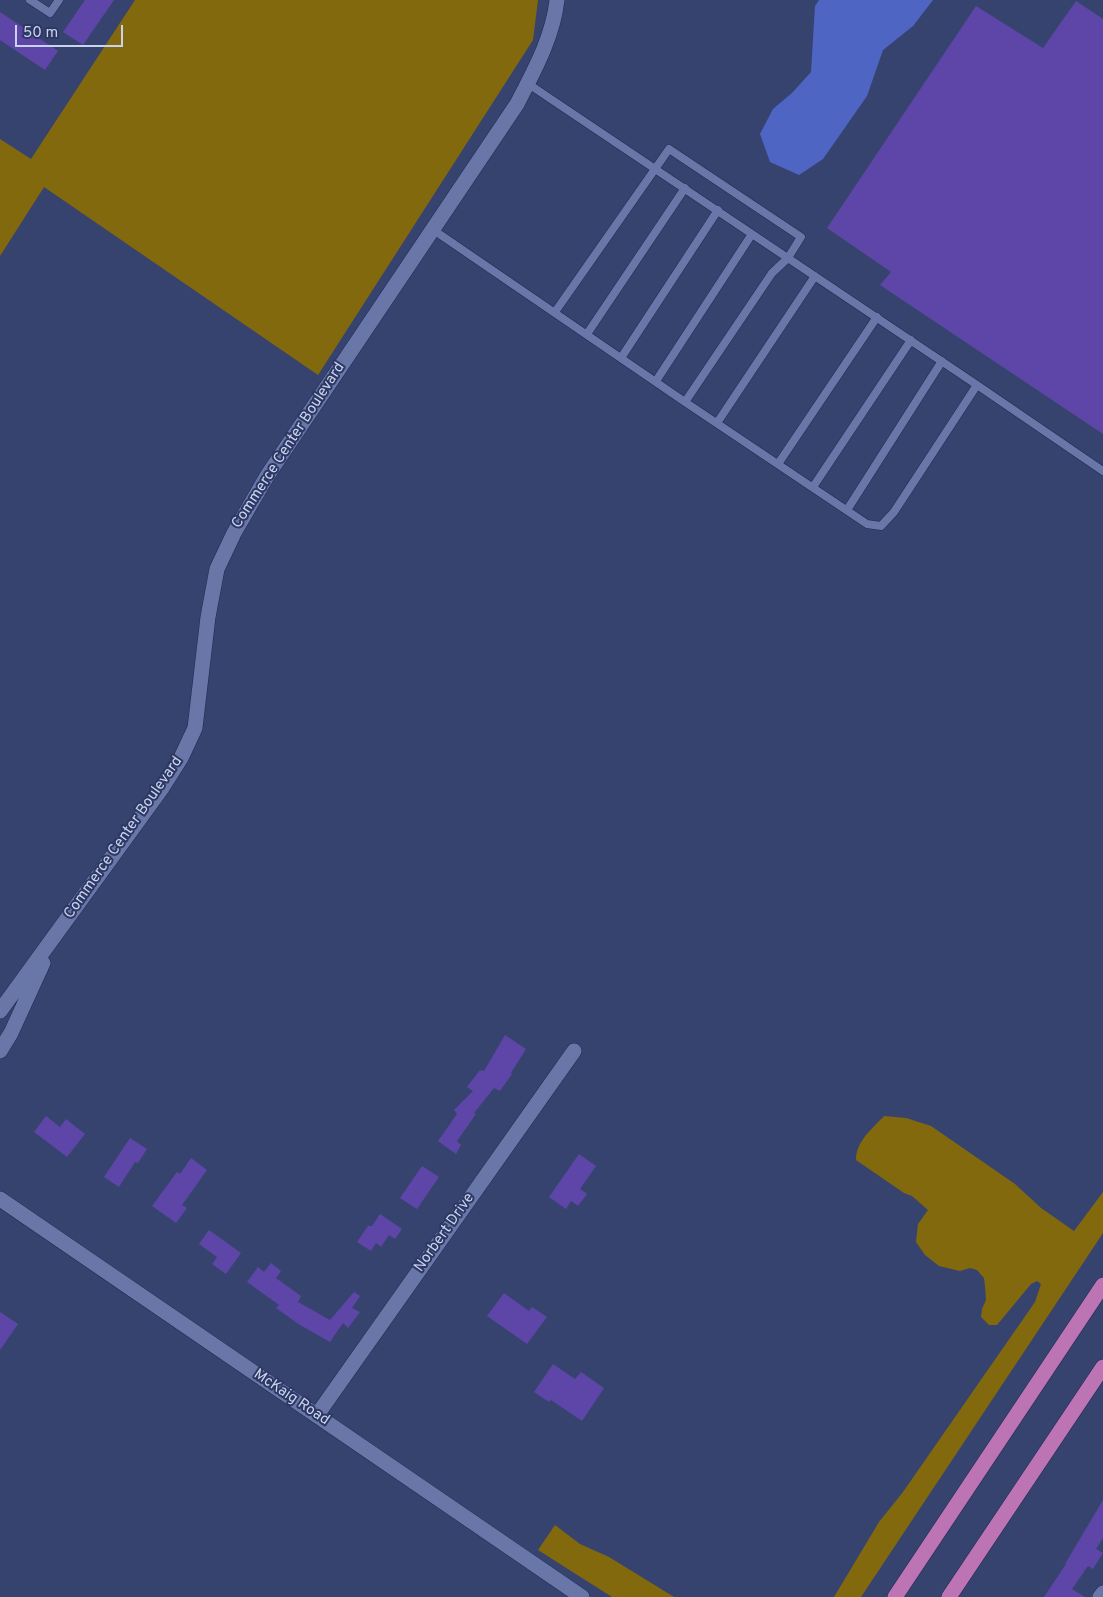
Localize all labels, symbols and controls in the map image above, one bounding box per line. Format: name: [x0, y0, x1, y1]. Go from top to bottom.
scale bar: [18, 15, 125, 47]
text: 50 m: [23, 24, 58, 43]
street label: Commerce Center Boulevard: [229, 360, 349, 532]
street label: Commerce Center Boulevard: [61, 753, 187, 923]
street label: Norbert Drive: [411, 1190, 479, 1276]
street label: McKaig Road: [250, 1366, 332, 1430]

